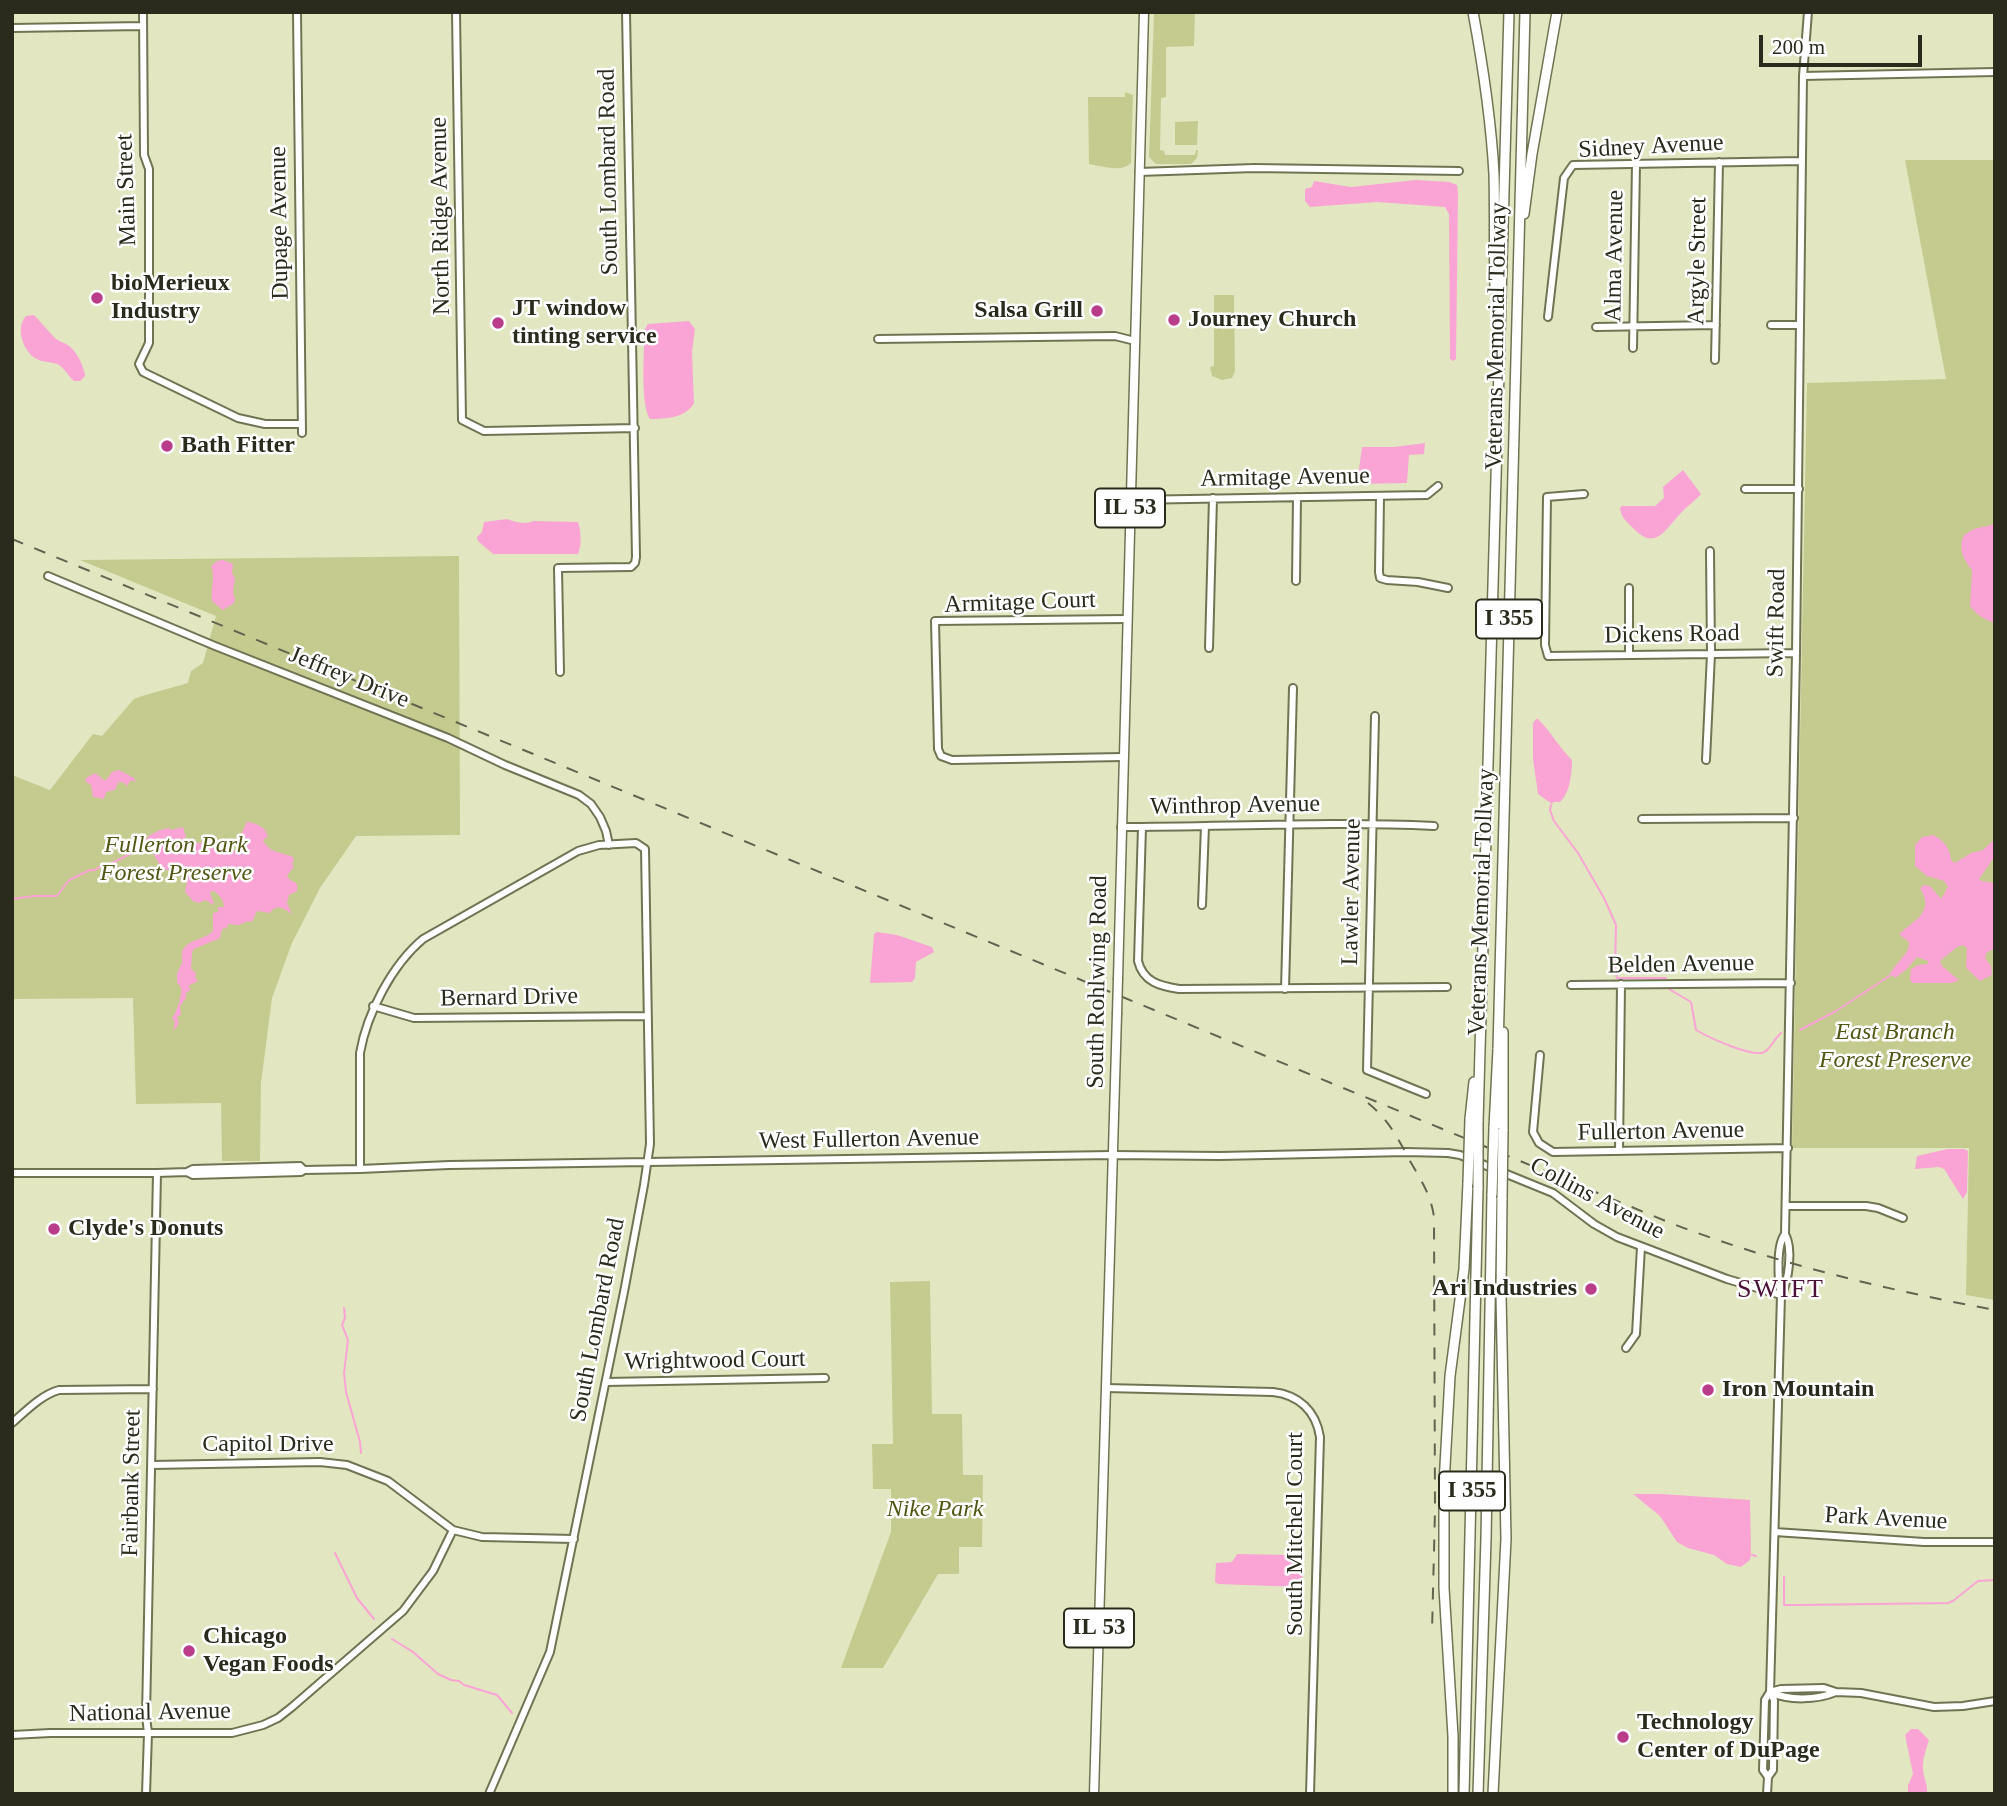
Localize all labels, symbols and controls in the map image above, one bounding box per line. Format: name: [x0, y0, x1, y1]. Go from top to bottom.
scale bar: [1762, 21, 1925, 65]
text: 200 m: [1772, 35, 1825, 59]
street label: South Lombard Road: [593, 68, 625, 276]
street label: North Ridge Avenue: [425, 117, 457, 315]
street label: Sidney Avenue: [1578, 129, 1724, 165]
street label: Main Street: [111, 133, 143, 247]
street label: Dupage Avenue: [264, 146, 296, 300]
street label: Alma Avenue: [1599, 190, 1631, 322]
street label: Argyle Street: [1682, 197, 1714, 325]
street label: Veterans Memorial Tollway: [1480, 202, 1514, 470]
place label: bioMerieux Industry: [111, 270, 230, 326]
marker: bioMerieux Industry: [89, 290, 105, 306]
place label: JT window tinting service: [512, 295, 657, 351]
place label: Salsa Grill: [974, 297, 1083, 325]
marker: Salsa Grill: [1089, 303, 1105, 319]
place label: Journey Church: [1188, 306, 1356, 334]
marker: Journey Church: [1166, 312, 1182, 328]
marker: JT window tinting service: [490, 315, 506, 331]
place label: Bath Fitter: [181, 432, 295, 460]
marker: Bath Fitter: [159, 438, 175, 454]
street label: Armitage Avenue: [1200, 462, 1370, 494]
road number: IL 53: [1095, 488, 1165, 528]
street label: Swift Road: [1762, 568, 1792, 678]
street label: Armitage Court: [944, 586, 1096, 620]
road number: I 355: [1476, 600, 1542, 638]
street label: Dickens Road: [1604, 619, 1740, 651]
street label: Jeffrey Drive: [285, 641, 413, 715]
street label: Veterans Memorial Tollway: [1463, 768, 1501, 1036]
street label: Winthrop Avenue: [1150, 790, 1320, 822]
street label: Lawler Avenue: [1336, 818, 1368, 966]
park label: Fullerton Park Forest Preserve: [100, 832, 252, 888]
street label: South Rohlwing Road: [1082, 875, 1114, 1089]
street label: Belden Avenue: [1607, 949, 1755, 981]
street label: Bernard Drive: [440, 982, 578, 1014]
park label: East Branch Forest Preserve: [1819, 1019, 1971, 1075]
street label: Fullerton Avenue: [1577, 1116, 1745, 1148]
street label: West Fullerton Avenue: [759, 1124, 979, 1156]
street label: Collins Avenue: [1525, 1151, 1669, 1247]
place label: Clyde's Donuts: [68, 1215, 223, 1243]
street label: South Lombard Road: [564, 1216, 632, 1424]
marker: Clyde's Donuts: [46, 1221, 62, 1237]
district label: SWIFT: [1738, 1274, 1824, 1306]
place label: Ari Industries: [1432, 1275, 1577, 1303]
marker: Ari Industries: [1583, 1281, 1599, 1297]
street label: Wrightwood Court: [624, 1345, 806, 1377]
place label: Iron Mountain: [1722, 1376, 1874, 1404]
marker: Iron Mountain: [1700, 1382, 1716, 1398]
street label: Fairbank Street: [116, 1409, 148, 1557]
street label: Capitol Drive: [202, 1431, 334, 1459]
street label: South Mitchell Court: [1282, 1432, 1310, 1636]
road number: I 355: [1439, 1472, 1505, 1510]
park label: Nike Park: [887, 1496, 983, 1524]
street label: Park Avenue: [1824, 1501, 1948, 1537]
road number: IL 53: [1064, 1609, 1134, 1648]
place label: Chicago Vegan Foods: [203, 1623, 333, 1679]
marker: Chicago Vegan Foods: [181, 1643, 197, 1659]
street label: National Avenue: [69, 1697, 231, 1729]
place label: Technology Center of DuPage: [1637, 1709, 1820, 1765]
marker: Technology Center of DuPage: [1615, 1729, 1631, 1745]

